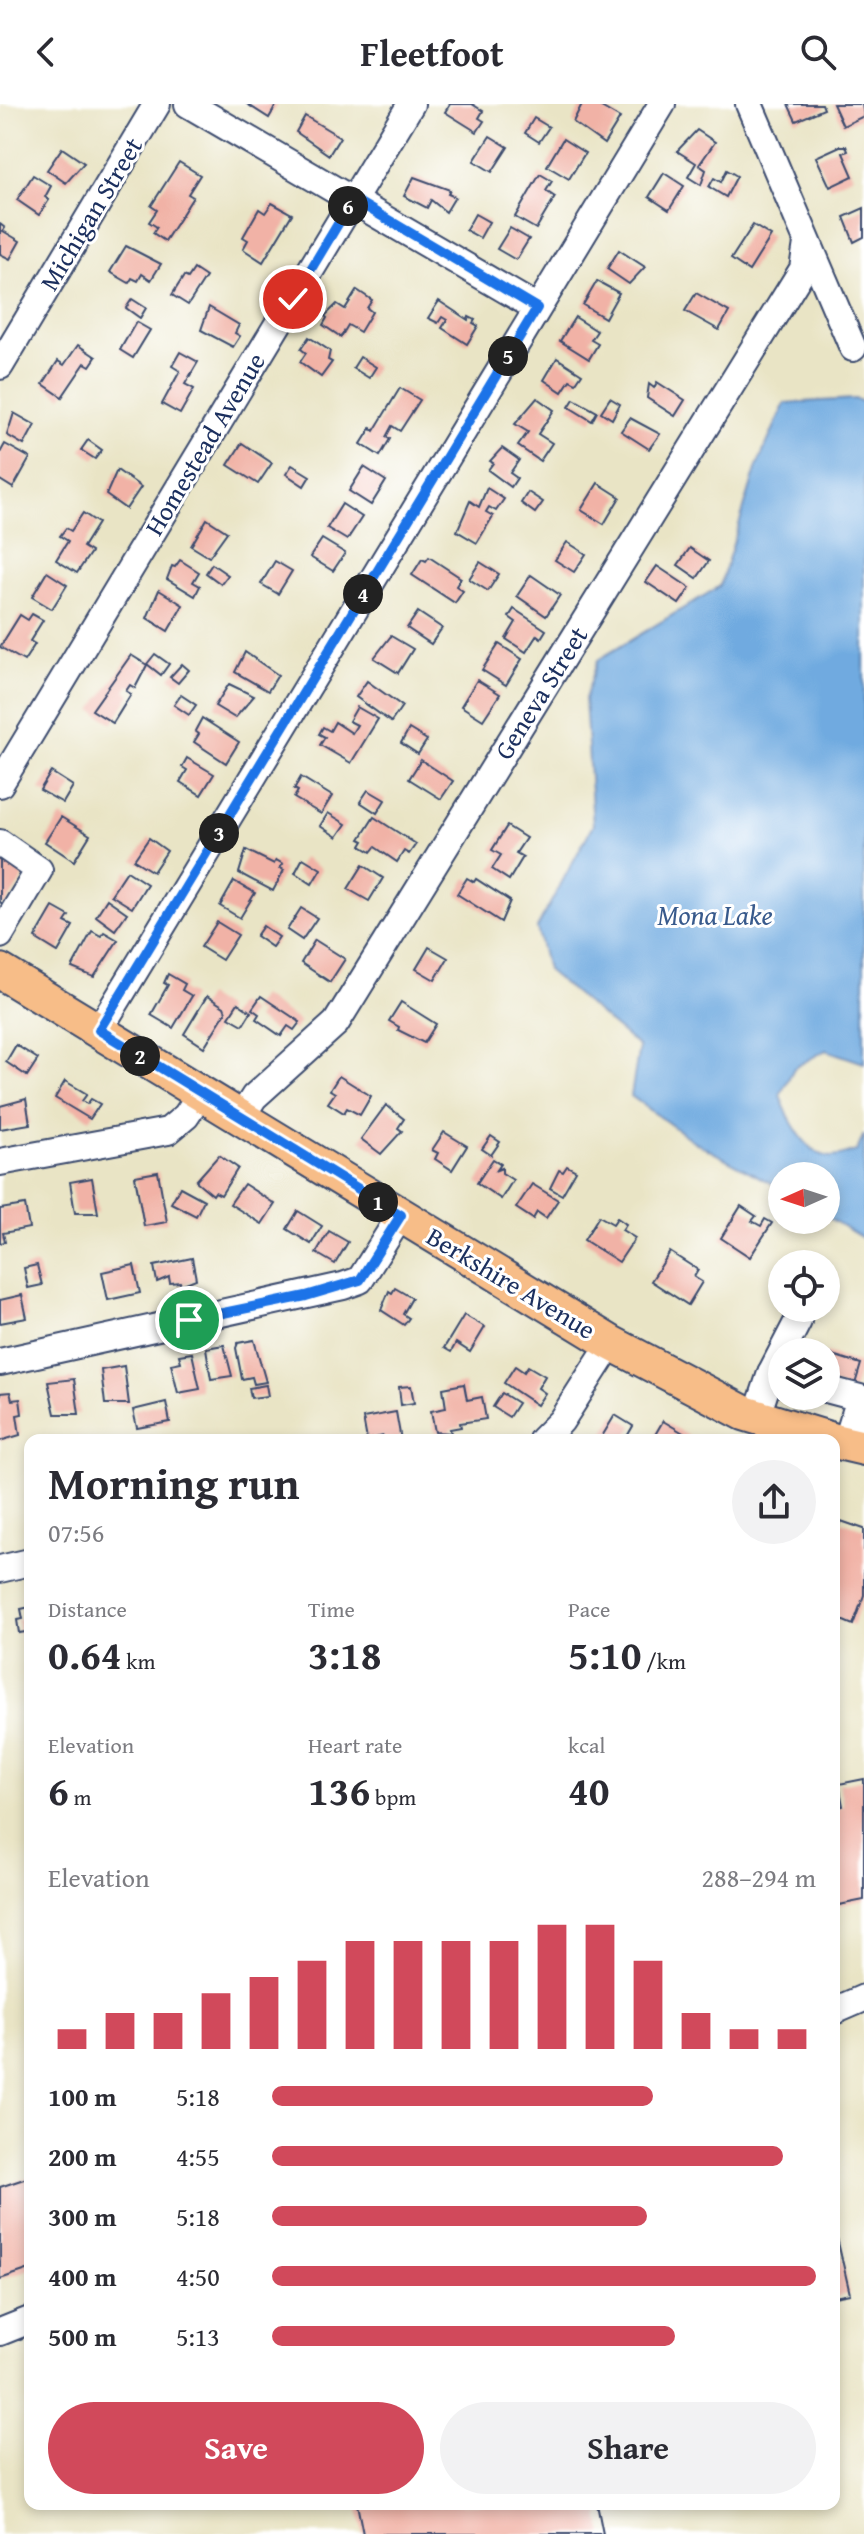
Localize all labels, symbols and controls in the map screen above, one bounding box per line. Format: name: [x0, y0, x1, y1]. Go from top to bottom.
text: Fleetfoot: [360, 26, 504, 79]
icon: back: [24, 30, 68, 74]
icon: search: [796, 30, 840, 74]
street label: Michigan Street: [29, 130, 152, 298]
pin: 6: [328, 186, 368, 226]
text: 6: [342, 190, 354, 222]
pin: [259, 265, 327, 333]
icon: check: [271, 277, 315, 321]
pin: 5: [488, 336, 528, 376]
text: 5: [502, 340, 514, 372]
street label: Homestead Avenue: [134, 345, 275, 543]
pin: 4: [343, 574, 383, 614]
text: 4: [357, 578, 369, 610]
street label: Geneva Street: [484, 619, 597, 767]
pin: 3: [199, 813, 239, 853]
text: 3: [213, 817, 225, 849]
water label: Mona Lake: [657, 894, 773, 935]
pin: 2: [120, 1036, 160, 1076]
text: 2: [134, 1040, 146, 1072]
north arrow: [768, 1162, 840, 1234]
map controls: [768, 1162, 840, 1410]
pin: 1: [358, 1182, 398, 1222]
text: 1: [372, 1186, 384, 1218]
street label: Berkshire Avenue: [419, 1217, 603, 1349]
button: locate: [768, 1250, 840, 1322]
pin: [155, 1286, 223, 1354]
icon: arrive: [167, 1298, 211, 1342]
button: layers: [768, 1338, 840, 1410]
text: Morning run: [48, 1451, 299, 1515]
button: share: [732, 1460, 816, 1544]
text: 07:56: [48, 1513, 104, 1552]
text: Distance: [48, 1593, 127, 1625]
text: Time: [308, 1593, 355, 1625]
text: Pace: [568, 1593, 610, 1625]
text: 0.64: [48, 1625, 121, 1684]
text: 3:18: [308, 1625, 381, 1684]
text: 5:10: [568, 1625, 641, 1684]
text: km: [121, 1645, 155, 1677]
text: /km: [641, 1645, 686, 1677]
text: Elevation: [48, 1729, 134, 1761]
text: Heart rate: [308, 1729, 402, 1761]
text: kcal: [568, 1729, 606, 1761]
text: 6: [48, 1761, 69, 1820]
text: 136: [308, 1761, 370, 1820]
text: 40: [568, 1761, 609, 1820]
text: m: [69, 1781, 92, 1813]
text: bpm: [370, 1781, 416, 1813]
text: Elevation: [48, 1858, 150, 1897]
text: 288–294 m: [702, 1858, 816, 1897]
text: 100 m: [48, 2077, 116, 2116]
text: 5:18: [176, 2077, 220, 2116]
text: 200 m: [48, 2137, 116, 2176]
text: 4:55: [176, 2137, 220, 2176]
text: 300 m: [48, 2197, 116, 2236]
text: 5:18: [176, 2197, 220, 2236]
text: 400 m: [48, 2257, 116, 2296]
text: 4:50: [176, 2257, 220, 2296]
text: 500 m: [48, 2317, 116, 2356]
text: 5:13: [176, 2317, 220, 2356]
button: Save: [48, 2402, 424, 2494]
button: Share: [440, 2402, 816, 2494]

